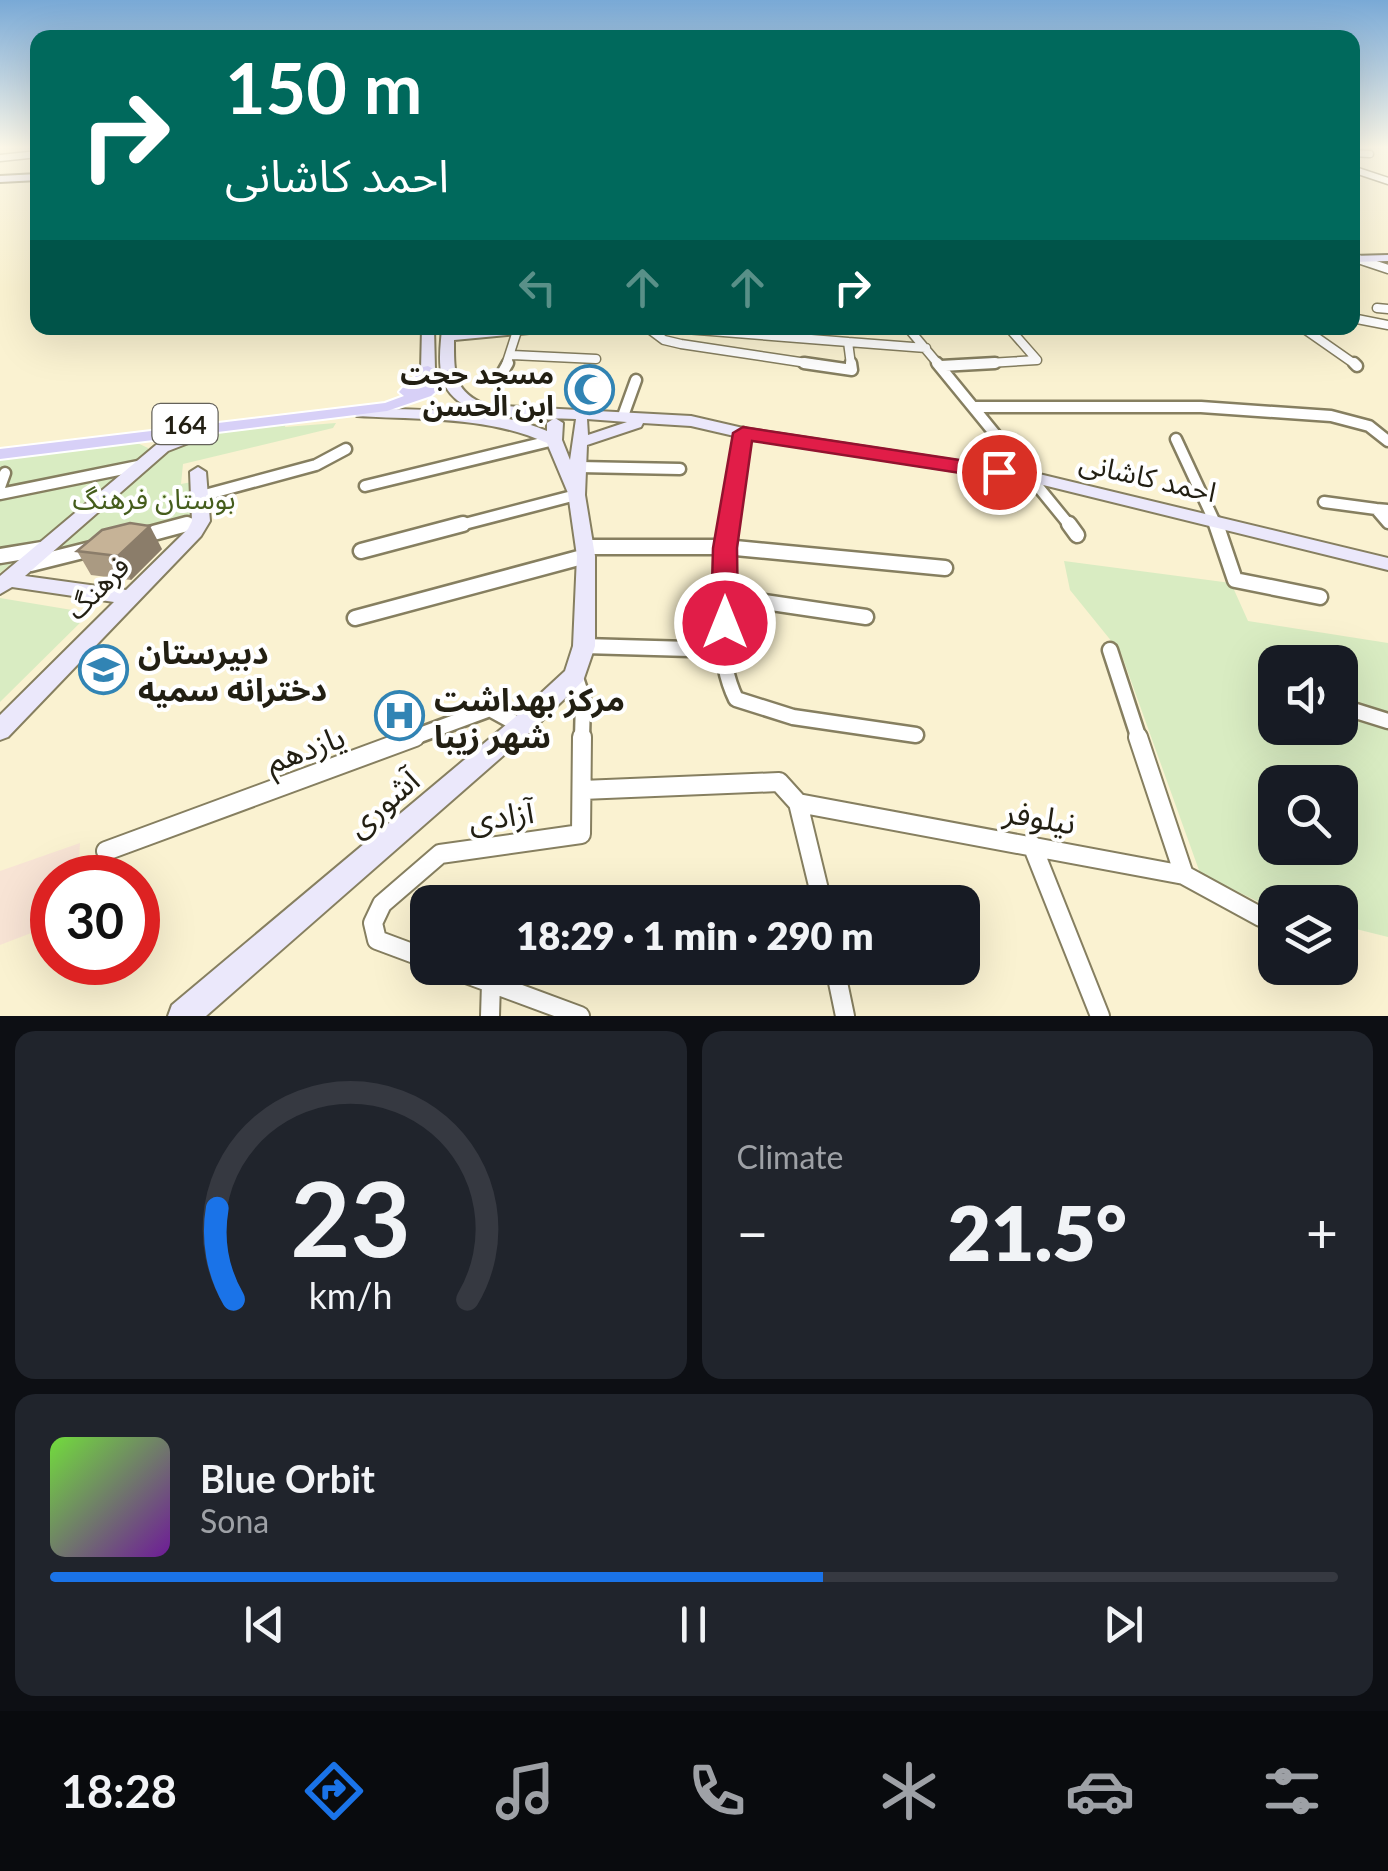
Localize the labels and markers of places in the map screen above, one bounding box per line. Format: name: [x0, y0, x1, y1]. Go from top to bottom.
place label: مسجد حجت ابن الحسن: [400, 356, 554, 423]
mosque icon: مسجد حجت ابن الحسن: [563, 363, 615, 415]
pin: [957, 430, 1042, 515]
place label: دبیرستان دخترانه سمیه: [138, 632, 327, 709]
school or university icon: دبیرستان دخترانه سمیه: [77, 643, 129, 695]
place label: مرکز بهداشت شهر زیبا: [434, 679, 625, 756]
hospital icon: مرکز بهداشت شهر زیبا: [373, 690, 425, 742]

